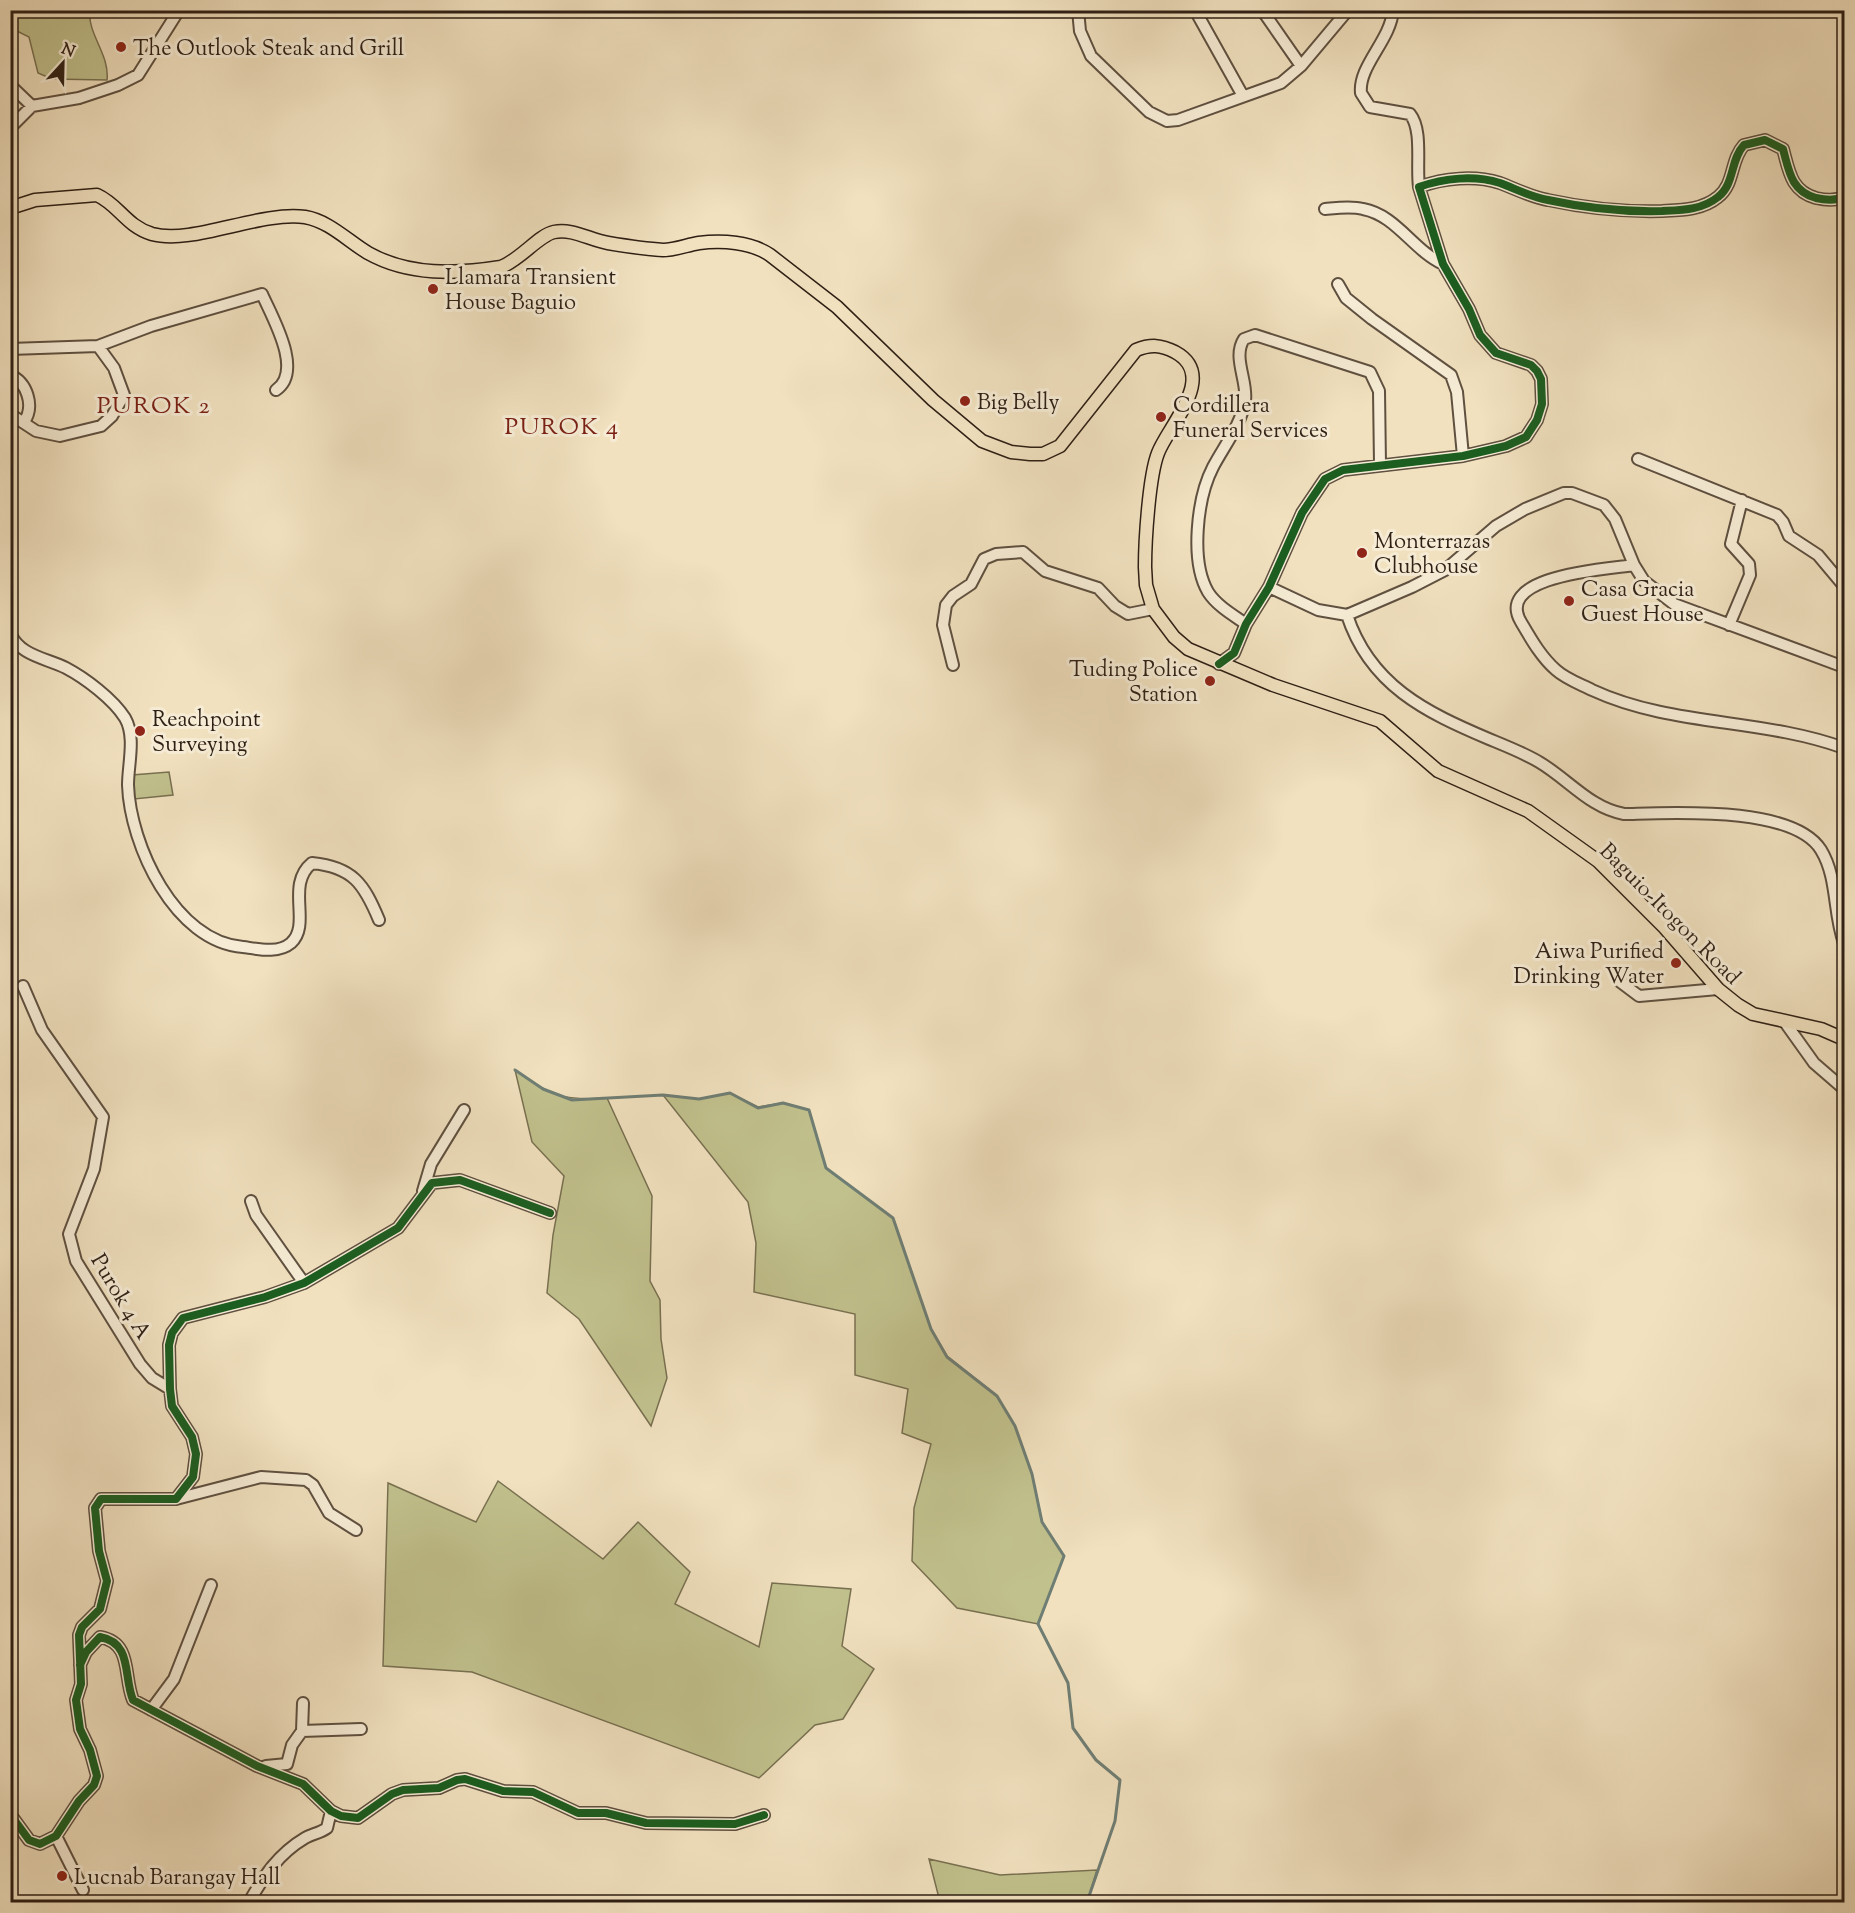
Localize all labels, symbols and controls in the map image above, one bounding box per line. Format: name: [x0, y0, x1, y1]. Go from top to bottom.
north arrow: [33, 33, 93, 93]
place label: The Outlook Steak and Grill: [133, 34, 404, 66]
text: N: [57, 38, 78, 65]
marker: The Outlook Steak and Grill: [114, 40, 128, 54]
place label: Llamara Transient House Baguio: [445, 263, 616, 320]
marker: Llamara Transient House Baguio: [426, 282, 440, 296]
place label: Big Belly: [977, 388, 1059, 420]
district label: PUROK 2: [97, 390, 211, 424]
place label: Cordillera Funeral Services: [1173, 391, 1328, 448]
marker: Big Belly: [958, 394, 972, 408]
marker: Cordillera Funeral Services: [1154, 410, 1168, 424]
district label: PUROK 4: [504, 411, 620, 445]
place label: Monterrazas Clubhouse: [1374, 527, 1490, 584]
marker: Monterrazas Clubhouse: [1355, 546, 1369, 560]
place label: Casa Gracia Guest House: [1581, 575, 1704, 632]
marker: Casa Gracia Guest House: [1562, 594, 1576, 608]
place label: Tuding Police Station: [1069, 655, 1198, 712]
marker: Tuding Police Station: [1203, 674, 1217, 688]
place label: Reachpoint Surveying: [152, 705, 261, 762]
marker: Reachpoint Surveying: [133, 724, 147, 738]
street label: Baguio-Itogon Road: [1591, 837, 1747, 993]
place label: Aiwa Purified Drinking Water: [1514, 937, 1664, 994]
marker: Aiwa Purified Drinking Water: [1669, 956, 1683, 970]
street label: Purok 4 A: [81, 1248, 158, 1347]
place label: Lucnab Barangay Hall: [74, 1863, 280, 1895]
marker: Lucnab Barangay Hall: [55, 1869, 69, 1883]

